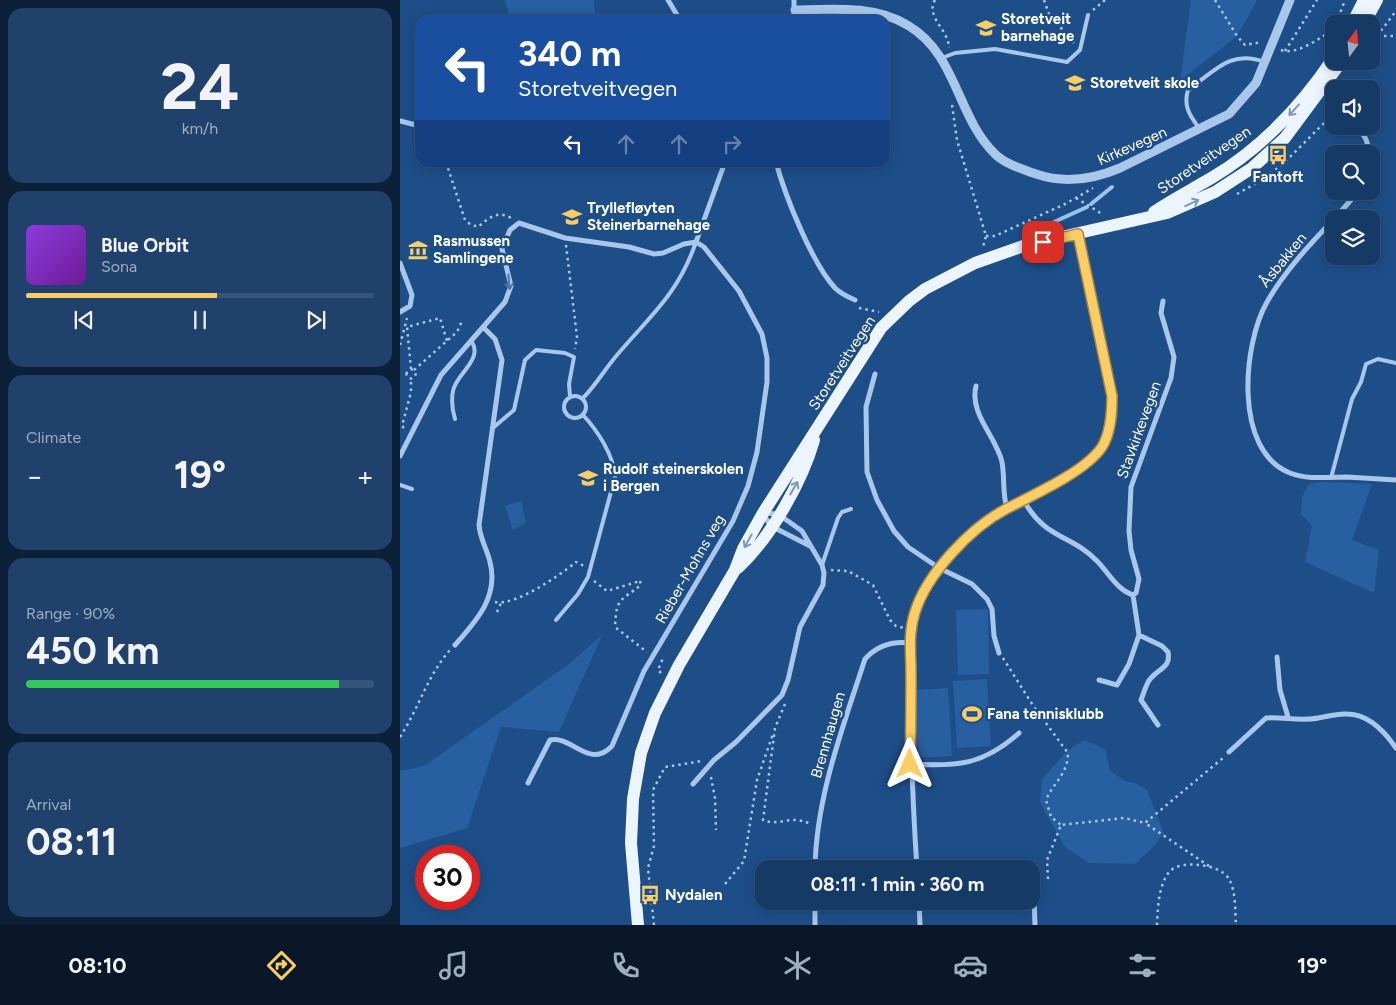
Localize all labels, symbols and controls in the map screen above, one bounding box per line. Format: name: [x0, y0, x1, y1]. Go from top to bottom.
place label: Storetveit barnehage: [1001, 10, 1075, 45]
north arrow: [1325, 15, 1380, 70]
map controls: [1325, 15, 1380, 265]
school or university icon: Storetveit barnehage: [975, 17, 997, 39]
text: 340 m: [518, 33, 621, 75]
icon: left: [435, 35, 500, 100]
text: 24: [161, 47, 239, 125]
school or university icon: Storetveit skole: [1064, 72, 1086, 94]
place label: Storetveit skole: [1090, 74, 1200, 92]
text: Storetveitvegen: [518, 75, 677, 102]
button: sound: [1325, 80, 1380, 135]
one-way arrow: [1288, 103, 1300, 116]
text: km/h: [182, 119, 218, 138]
street label: Storetveitvegen: [1154, 122, 1254, 198]
street label: Kirkevegen: [1095, 123, 1169, 169]
icon: left: [559, 130, 587, 158]
icon: ahead: [612, 130, 640, 158]
icon: ahead: [665, 130, 693, 158]
icon: right: [718, 130, 746, 158]
bus stop icon: Fantoft: [1267, 144, 1289, 166]
button: search: [1325, 145, 1380, 200]
place label: Fantoft: [1252, 168, 1304, 186]
one-way arrow: [1184, 198, 1199, 207]
place label: Tryllefløyten Steinerbarnehage: [587, 199, 711, 234]
school or university icon: Tryllefløyten Steinerbarnehage: [561, 206, 583, 228]
button: layers: [1325, 210, 1380, 265]
pin: [1022, 221, 1064, 263]
icon: arrive: [1029, 228, 1057, 256]
street label: Åsbakken: [1256, 229, 1310, 291]
place label: Rasmussen Samlingene: [433, 232, 514, 267]
text: Blue Orbit: [101, 234, 189, 257]
museum icon: Rasmussen Samlingene: [407, 239, 429, 261]
text: Sona: [101, 257, 137, 276]
one-way arrow: [504, 274, 514, 290]
icon: previous: [70, 306, 98, 334]
icon: pause: [186, 306, 214, 334]
icon: next: [302, 306, 330, 334]
street label: Storetveitvegen: [805, 313, 879, 413]
street label: Stavkirkevegen: [1113, 379, 1165, 481]
text: Climate: [26, 428, 81, 447]
text: 19°: [174, 452, 226, 498]
text: −: [26, 459, 43, 493]
text: +: [357, 459, 374, 493]
place label: Rudolf steinerskolen i Bergen: [603, 460, 744, 495]
school or university icon: Rudolf steinerskolen i Bergen: [577, 467, 599, 489]
one-way arrow: [789, 482, 799, 496]
street label: Rieber-Mohns veg: [652, 511, 728, 627]
one-way arrow: [742, 533, 752, 548]
text: Range · 90%: [26, 604, 115, 623]
text: 450 km: [26, 628, 159, 674]
street label: Brennhaugen: [807, 690, 849, 780]
sports icon: Fana tennisklubb: [961, 703, 983, 725]
place label: Fana tennisklubb: [987, 705, 1104, 723]
position arrow: [883, 737, 935, 789]
text: Arrival: [26, 795, 71, 814]
text: 08:11: [26, 819, 117, 865]
speed limit sign: 30: [415, 845, 480, 910]
text: 08:11 · 1 min · 360 m: [811, 873, 984, 896]
bus stop icon: Nydalen: [639, 884, 661, 906]
place label: Nydalen: [665, 886, 722, 904]
icon: directions: [264, 948, 299, 983]
icon: music: [436, 948, 471, 983]
icon: phone: [608, 948, 643, 983]
icon: climate: [780, 948, 815, 983]
icon: car: [953, 948, 988, 983]
icon: filters: [1125, 948, 1160, 983]
text: 08:10: [69, 952, 126, 979]
text: 19°: [1297, 952, 1327, 979]

